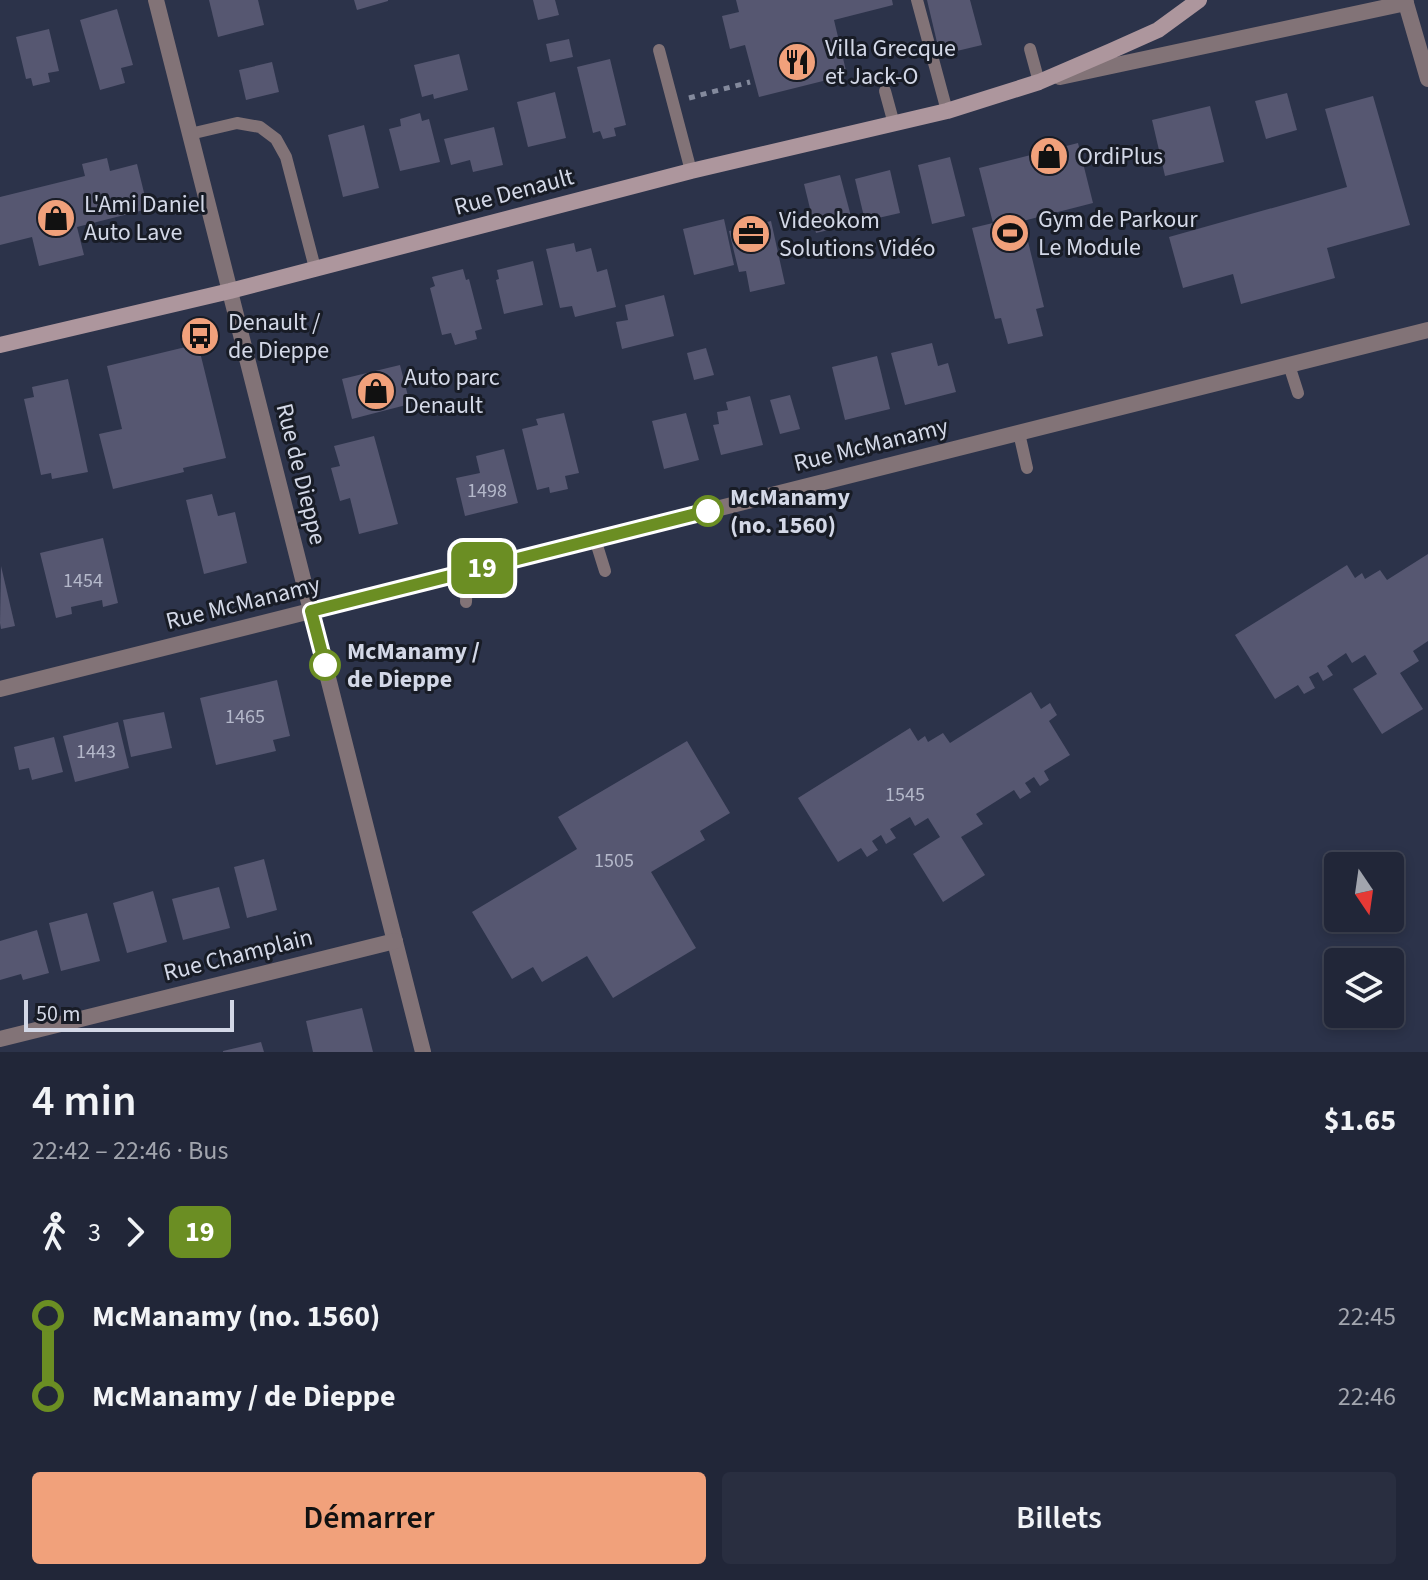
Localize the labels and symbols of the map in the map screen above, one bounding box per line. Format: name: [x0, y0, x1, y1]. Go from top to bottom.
place label: Villa Grecque et Jack-O: [825, 31, 956, 94]
restaurant icon: Villa Grecque et Jack-O: [776, 41, 818, 83]
shop icon: OrdiPlus: [1028, 135, 1070, 177]
place label: OrdiPlus: [1077, 139, 1163, 174]
street label: Rue Denault: [450, 159, 578, 225]
place label: L'Ami Daniel Auto Lave: [84, 187, 206, 250]
shop icon: L'Ami Daniel Auto Lave: [35, 197, 77, 239]
place label: Gym de Parkour Le Module: [1038, 202, 1198, 265]
place label: Videokom Solutions Vidéo: [779, 203, 936, 266]
sports icon: Gym de Parkour Le Module: [989, 212, 1031, 254]
office icon: Videokom Solutions Vidéo: [730, 213, 772, 255]
place label: Denault / de Dieppe: [228, 305, 329, 368]
bus stop icon: Denault / de Dieppe: [179, 315, 221, 357]
place label: Auto parc Denault: [404, 360, 500, 423]
shop icon: Auto parc Denault: [355, 370, 397, 412]
street label: Rue de Dieppe: [267, 400, 335, 548]
street label: Rue McManamy: [790, 409, 952, 481]
house number: 1498: [467, 477, 507, 505]
place label: McManamy (no. 1560): [730, 480, 850, 543]
marker: McManamy (no. 1560): [693, 496, 723, 526]
line badge: 19: [446, 542, 518, 594]
house number: 1454: [63, 567, 103, 595]
street label: Rue McManamy: [162, 567, 324, 639]
place label: McManamy / de Dieppe: [347, 634, 480, 697]
marker: McManamy / de Dieppe: [310, 650, 340, 680]
house number: 1465: [225, 703, 265, 731]
house number: 1443: [76, 738, 116, 766]
house number: 1545: [885, 781, 925, 809]
house number: 1505: [594, 847, 634, 875]
north arrow: [1324, 852, 1404, 932]
street label: Rue Champlain: [160, 920, 316, 990]
scale bar: [24, 996, 234, 1032]

